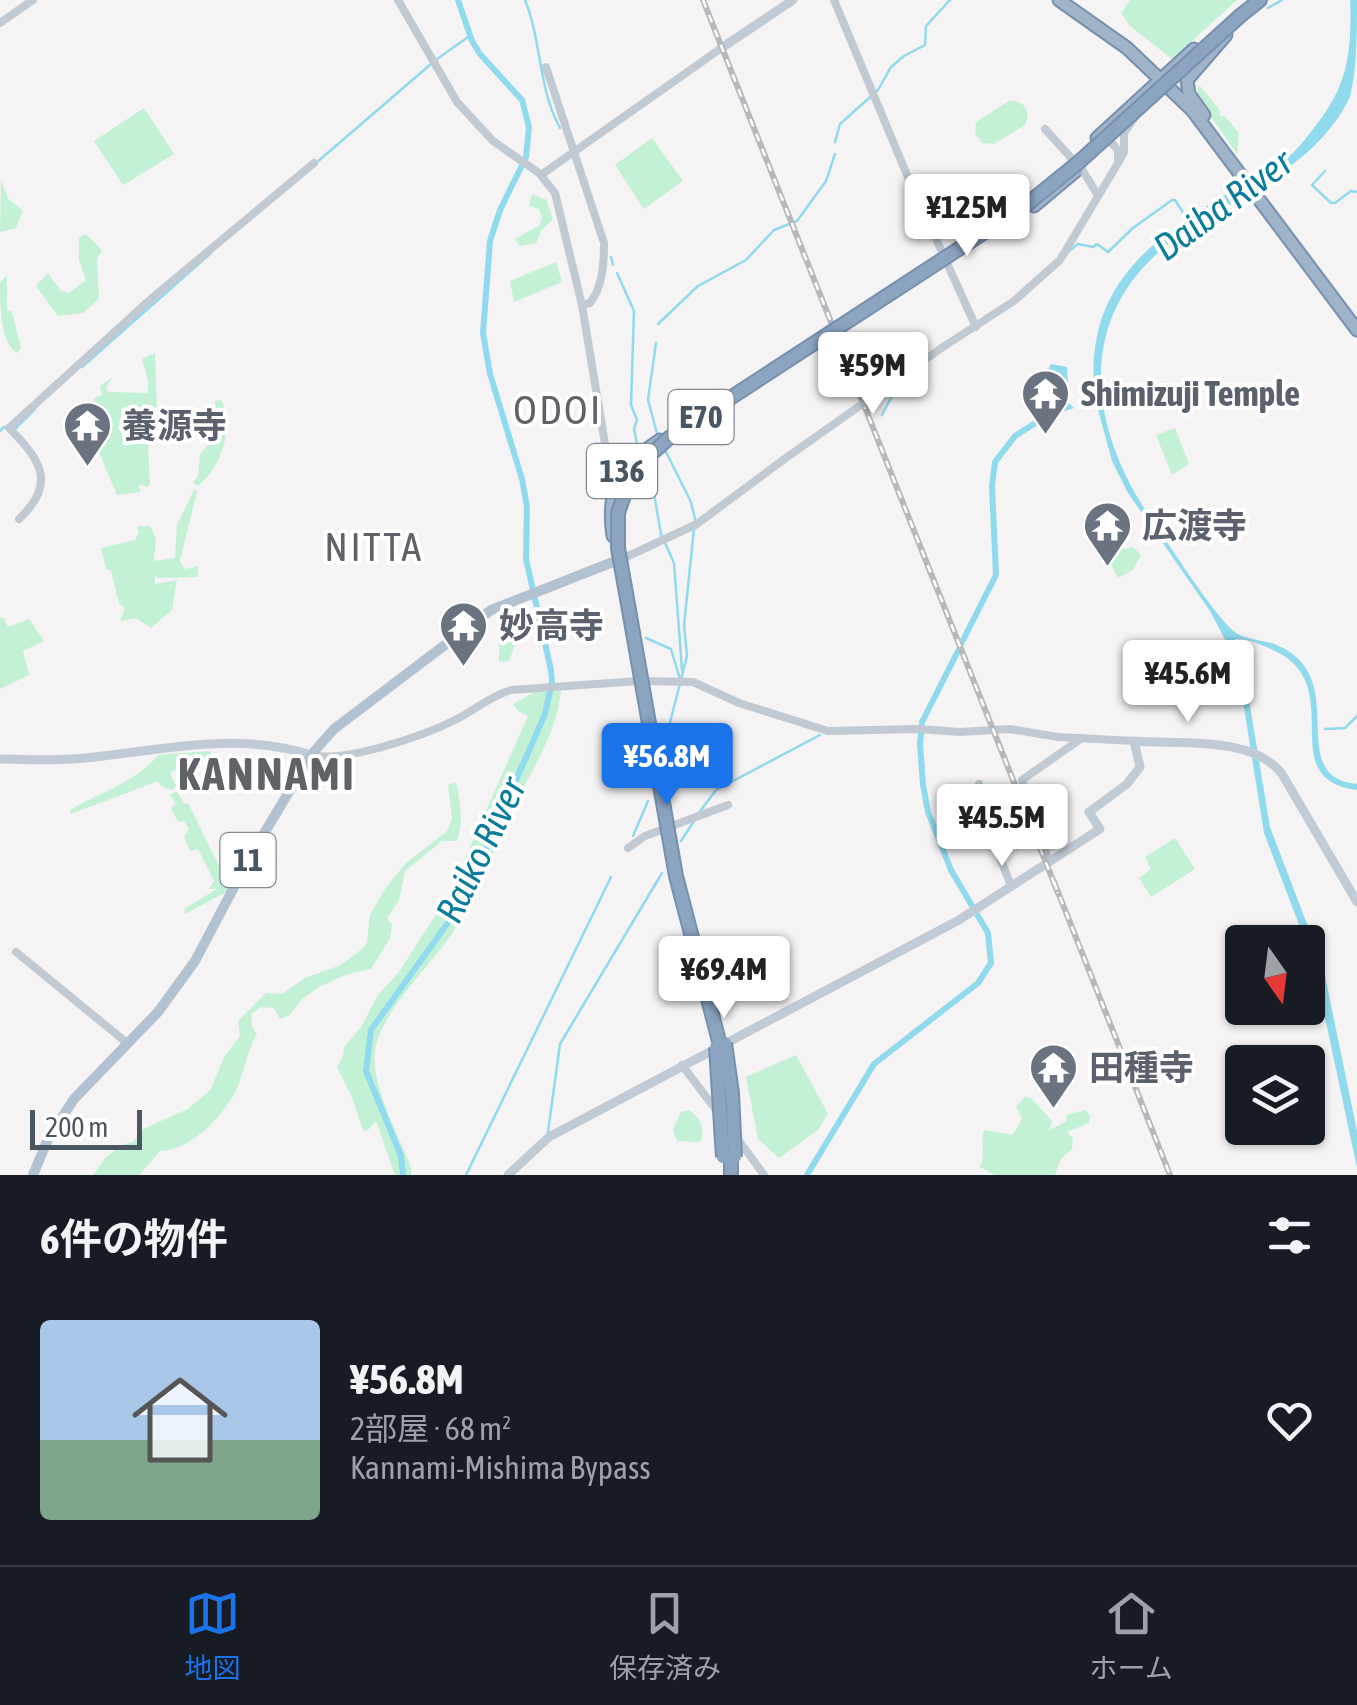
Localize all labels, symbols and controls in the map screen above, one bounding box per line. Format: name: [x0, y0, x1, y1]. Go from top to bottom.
water label: Daiba River: [1145, 139, 1302, 269]
pin: ¥125M: [897, 174, 1037, 259]
text: ¥125M: [927, 188, 1007, 225]
pin: ¥59M: [814, 332, 932, 417]
text: ¥59M: [840, 346, 906, 383]
temple icon: Shimizuji Temple: [1020, 368, 1072, 436]
place label: Shimizuji Temple: [1081, 373, 1300, 413]
district label: ODOI: [513, 387, 603, 432]
road number: E70: [668, 390, 734, 444]
temple icon: 養源寺: [61, 400, 113, 468]
place label: 養源寺: [122, 405, 227, 445]
road number: 136: [587, 444, 657, 498]
temple icon: 広渡寺: [1081, 500, 1133, 568]
place label: 広渡寺: [1142, 505, 1247, 545]
district label: NITTA: [324, 524, 424, 569]
temple icon: 妙高寺: [438, 600, 490, 668]
place label: 妙高寺: [499, 605, 604, 645]
pin: ¥45.6M: [1107, 640, 1269, 725]
text: ¥45.6M: [1145, 654, 1231, 691]
pin: ¥56.8M: [586, 723, 748, 808]
text: ¥56.8M: [624, 737, 710, 774]
district label: KANNAMI: [178, 748, 356, 800]
water label: Raiko River: [427, 769, 535, 929]
pin: ¥45.5M: [921, 784, 1083, 869]
text: ¥45.5M: [959, 798, 1045, 835]
road number: 11: [220, 833, 276, 887]
north arrow: [1225, 925, 1325, 1025]
map controls: [1225, 925, 1325, 1145]
pin: ¥69.4M: [643, 936, 805, 1021]
text: ¥69.4M: [681, 950, 767, 987]
temple icon: 田種寺: [1028, 1042, 1080, 1110]
button: layers: [1225, 1045, 1325, 1145]
place label: 田種寺: [1089, 1047, 1194, 1087]
scale bar: [30, 1105, 142, 1150]
text: 200 m: [45, 1111, 108, 1143]
icon: filters: [1262, 1208, 1317, 1263]
text: 6件の物件: [40, 1215, 228, 1263]
text: ¥56.8M: [350, 1355, 464, 1403]
icon: home: [120, 1360, 240, 1480]
icon: heart: [1262, 1393, 1317, 1448]
text: 2部屋 · 68 m²: [350, 1410, 511, 1447]
text: Kannami-Mishima Bypass: [350, 1449, 651, 1486]
tab: 地図: [184, 1586, 240, 1686]
tab: 保存済み: [609, 1586, 721, 1686]
tab: ホーム: [1090, 1586, 1173, 1686]

